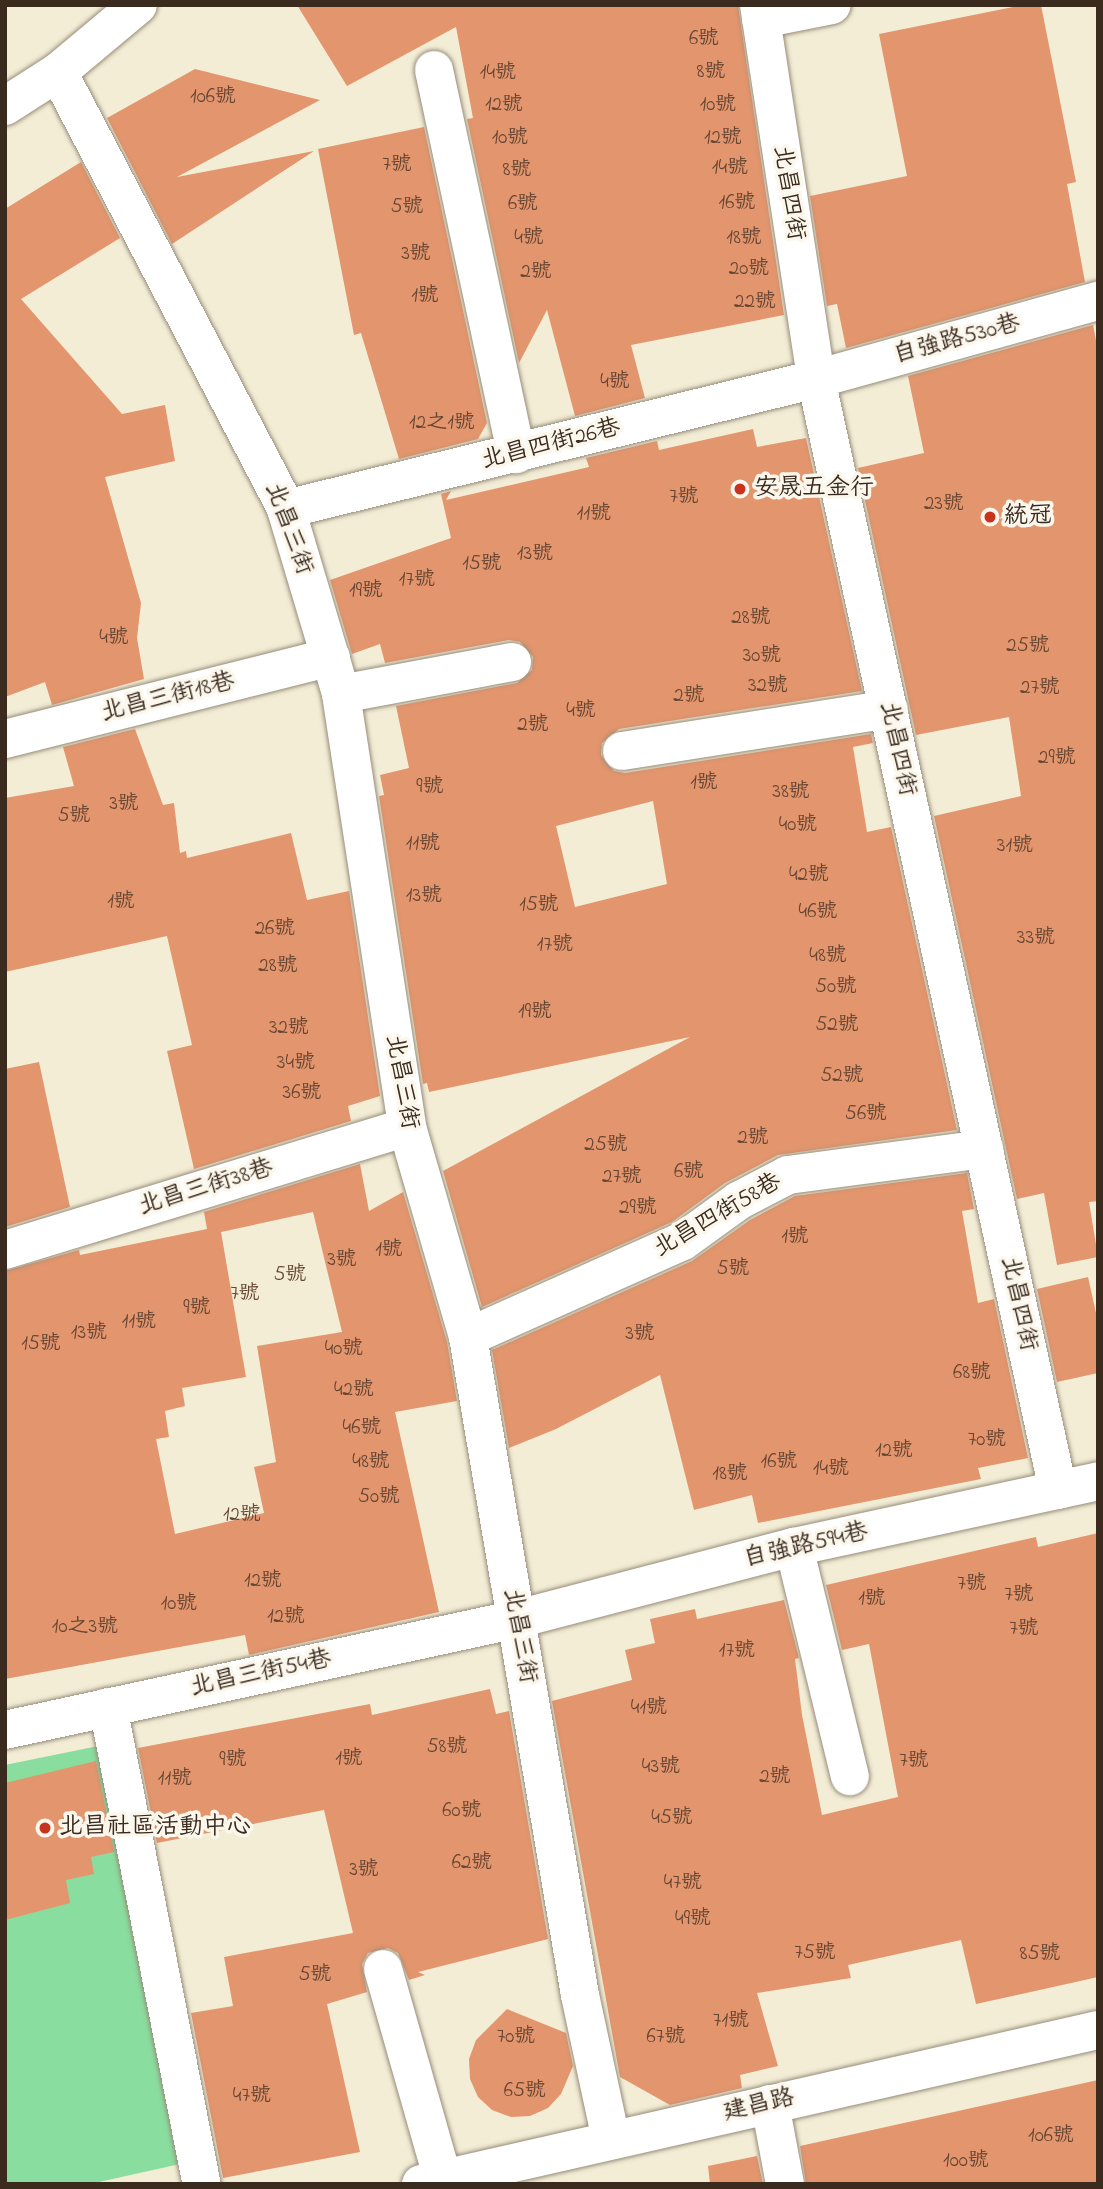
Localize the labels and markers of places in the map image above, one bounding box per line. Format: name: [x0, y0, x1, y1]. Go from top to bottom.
place label: 安晟五金行: [754, 475, 874, 503]
marker: 安晟五金行: [732, 481, 748, 497]
place label: 統冠: [1004, 503, 1052, 531]
marker: 統冠: [982, 509, 998, 525]
place label: 北昌社區活動中心: [59, 1814, 251, 1842]
marker: 北昌社區活動中心: [37, 1820, 53, 1836]

